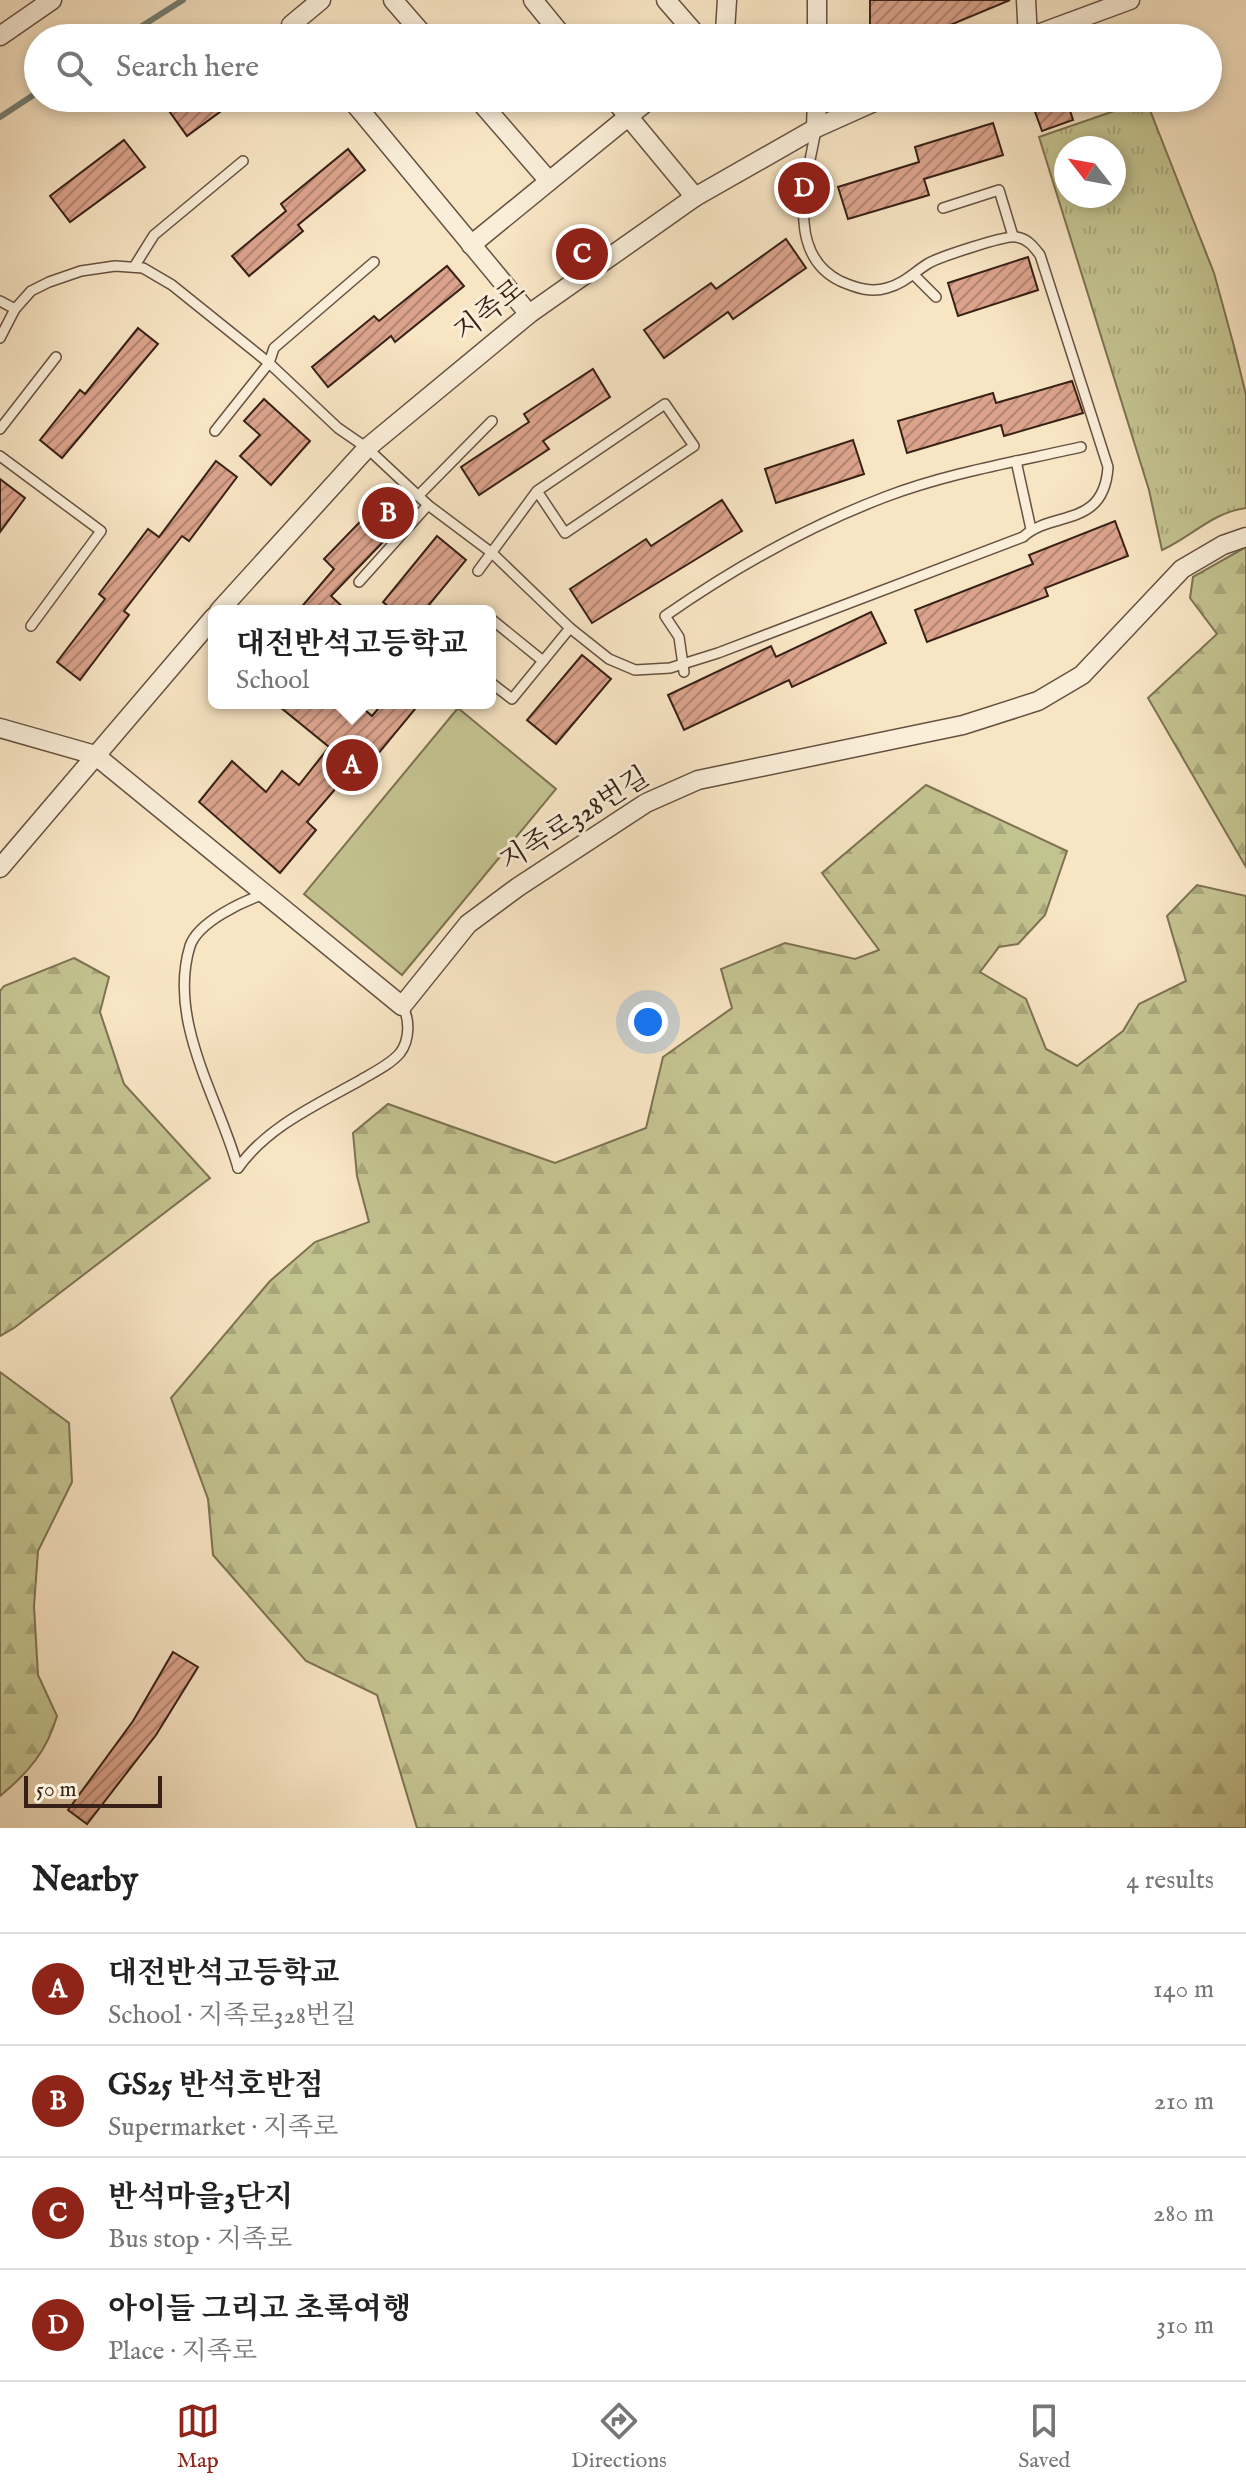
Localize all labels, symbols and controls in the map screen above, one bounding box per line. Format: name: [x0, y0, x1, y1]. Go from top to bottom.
search box: [24, 24, 1222, 112]
icon: search: [52, 46, 96, 90]
text: Search here: [116, 49, 259, 87]
north arrow: [1054, 136, 1126, 208]
pin: D: [778, 158, 830, 218]
pin: C: [556, 224, 608, 284]
street label: 지족로: [447, 272, 533, 350]
pin: B: [362, 483, 414, 543]
popup: [208, 605, 496, 709]
text: 대전반석고등학교: [236, 626, 468, 664]
text: School: [236, 664, 309, 697]
pin: A: [326, 735, 378, 795]
street label: 지족로328번길: [494, 760, 656, 880]
your location: [628, 1002, 668, 1042]
scale bar: [24, 1772, 162, 1808]
text: 50 m: [36, 1776, 77, 1804]
text: Nearby: [32, 1859, 138, 1902]
text: 4 results: [1126, 1864, 1214, 1897]
text: 대전반석고등학교: [108, 1955, 340, 1993]
text: A: [49, 1973, 67, 2006]
text: 140 m: [1153, 1973, 1214, 2006]
text: School · 지족로328번길: [108, 1999, 356, 2032]
text: GS25 반석호반점: [108, 2067, 324, 2105]
text: B: [49, 2085, 67, 2118]
text: 210 m: [1154, 2085, 1214, 2118]
text: Supermarket · 지족로: [108, 2111, 338, 2144]
text: 반석마을3단지: [108, 2179, 293, 2217]
text: C: [49, 2197, 67, 2230]
text: 280 m: [1153, 2197, 1214, 2230]
text: Bus stop · 지족로: [108, 2223, 292, 2256]
text: 아이들 그리고 초록여행: [108, 2291, 411, 2329]
text: D: [48, 2309, 68, 2342]
text: 310 m: [1156, 2309, 1214, 2342]
text: Place · 지족로: [108, 2335, 257, 2368]
tab: Map: [176, 2399, 220, 2475]
tab: Directions: [571, 2399, 667, 2475]
tab: Saved: [1018, 2399, 1070, 2475]

